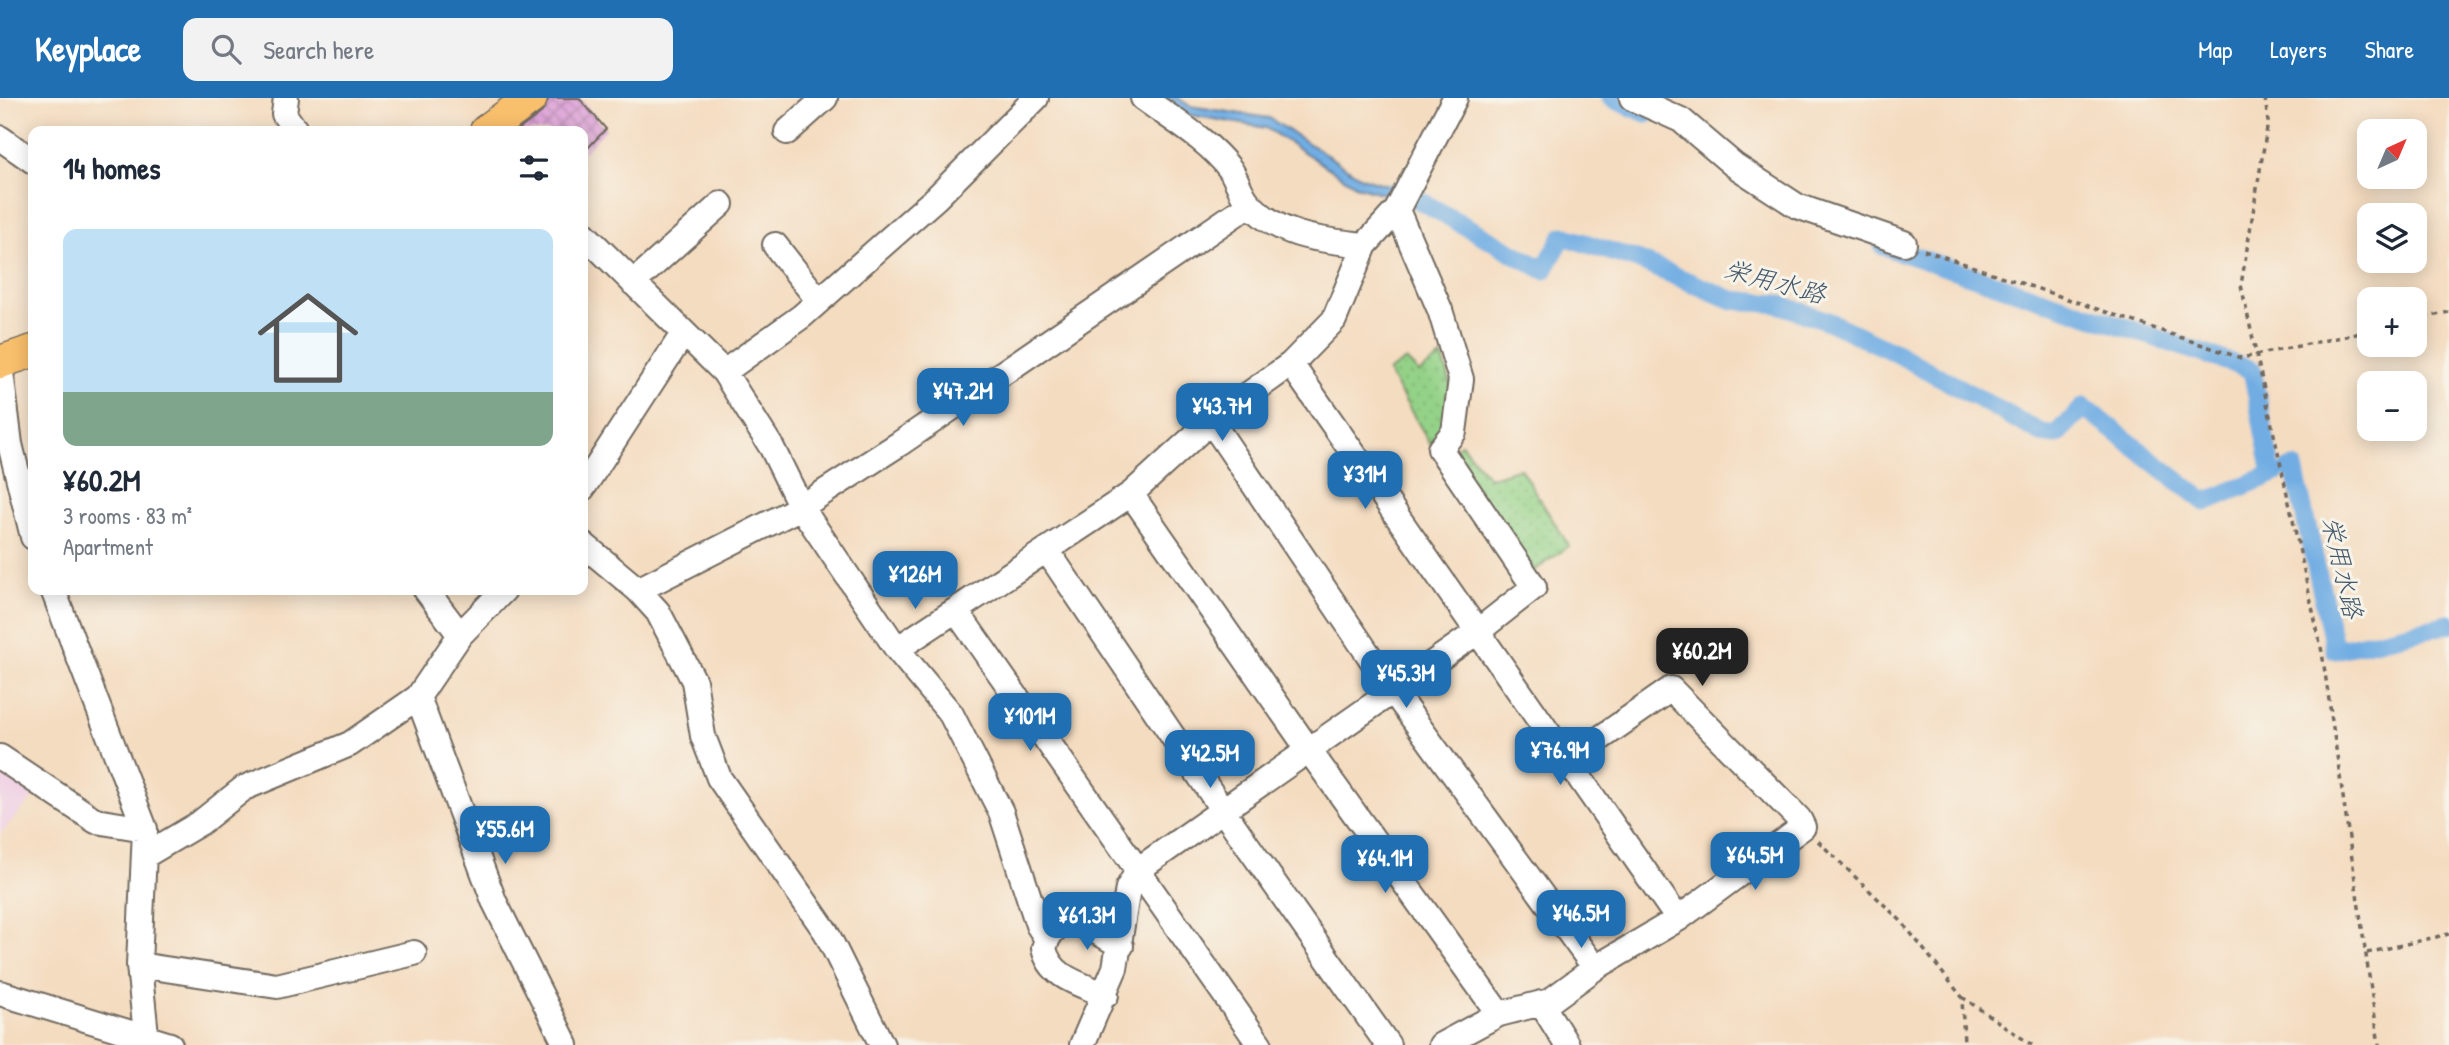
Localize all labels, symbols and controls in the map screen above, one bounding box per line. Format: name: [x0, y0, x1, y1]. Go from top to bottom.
search box: [183, 18, 673, 81]
text: Keyplace: [35, 27, 141, 71]
icon: search: [207, 30, 245, 68]
text: Search here: [263, 32, 374, 67]
text: Map: [2198, 33, 2232, 65]
text: Layers: [2270, 33, 2327, 65]
text: Share: [2365, 33, 2414, 65]
north arrow: [2357, 119, 2427, 189]
map controls: [2357, 119, 2427, 441]
text: 14 homes: [63, 148, 161, 188]
icon: filters: [515, 149, 553, 187]
button: layers: [2357, 203, 2427, 273]
water label: 栄用水路: [1720, 251, 1832, 312]
icon: home: [245, 275, 371, 401]
button: +: [2357, 287, 2427, 357]
pin: ¥47.2M: [906, 368, 1020, 428]
button: −: [2357, 371, 2427, 441]
text: ¥47.2M: [933, 375, 993, 406]
pin: ¥43.7M: [1165, 384, 1279, 443]
text: ¥43.7M: [1192, 390, 1252, 421]
pin: ¥31M: [1324, 452, 1406, 511]
text: ¥31M: [1343, 458, 1387, 489]
text: ¥60.2M: [63, 460, 141, 500]
text: 3 rooms · 83 m²: [63, 500, 192, 531]
water label: 栄用水路: [2314, 512, 2372, 624]
text: Apartment: [63, 531, 153, 562]
pin: ¥126M: [866, 552, 964, 611]
text: ¥126M: [889, 558, 941, 589]
pin: ¥60.2M: [1645, 628, 1759, 688]
text: ¥60.2M: [1672, 635, 1732, 666]
pin: ¥45.3M: [1349, 650, 1463, 710]
text: ¥45.3M: [1377, 657, 1435, 688]
pin: ¥101M: [981, 694, 1079, 753]
text: ¥101M: [1004, 700, 1056, 731]
pin: ¥76.9M: [1503, 728, 1617, 787]
pin: ¥42.5M: [1153, 730, 1267, 790]
text: ¥76.9M: [1531, 734, 1589, 765]
text: ¥42.5M: [1181, 737, 1239, 768]
pin: ¥55.6M: [448, 806, 562, 866]
text: ¥55.6M: [476, 813, 534, 844]
pin: ¥64.5M: [1698, 832, 1812, 892]
pin: ¥64.1M: [1328, 836, 1442, 895]
text: ¥64.5M: [1727, 839, 1783, 870]
text: ¥64.1M: [1357, 842, 1413, 873]
pin: ¥46.5M: [1524, 890, 1638, 950]
pin: ¥61.3M: [1030, 892, 1144, 952]
text: ¥46.5M: [1553, 897, 1609, 928]
text: ¥61.3M: [1058, 899, 1116, 930]

